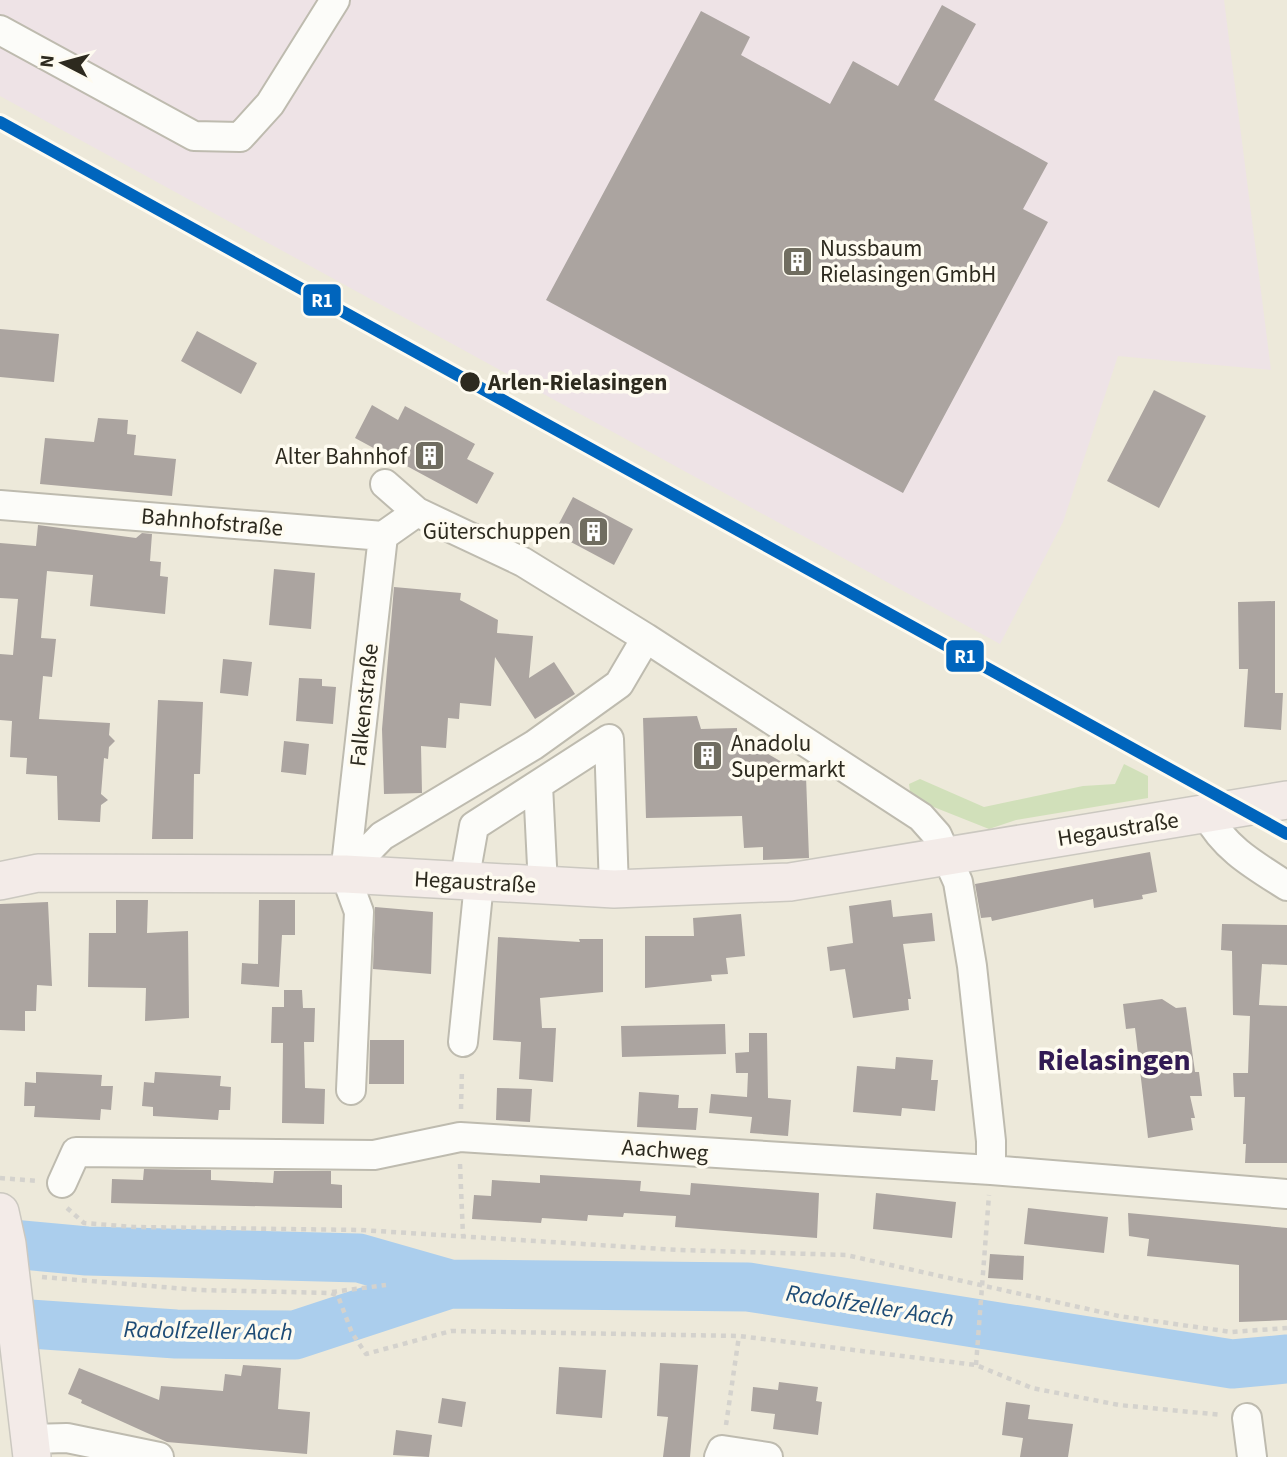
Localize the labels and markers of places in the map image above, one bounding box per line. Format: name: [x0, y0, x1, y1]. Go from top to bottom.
place label: Nussbaum Rielasingen GmbH: [820, 232, 996, 291]
building icon: Nussbaum Rielasingen GmbH: [780, 244, 814, 278]
place label: Arlen-Rielasingen: [487, 366, 667, 399]
marker: Arlen-Rielasingen: [458, 370, 482, 394]
building icon: Alter Bahnhof: [413, 439, 447, 473]
place label: Alter Bahnhof: [275, 440, 408, 473]
building icon: Güterschuppen: [577, 514, 611, 548]
place label: Güterschuppen: [423, 515, 571, 548]
place label: Anadolu Supermarkt: [731, 727, 845, 786]
building icon: Anadolu Supermarkt: [691, 739, 725, 773]

